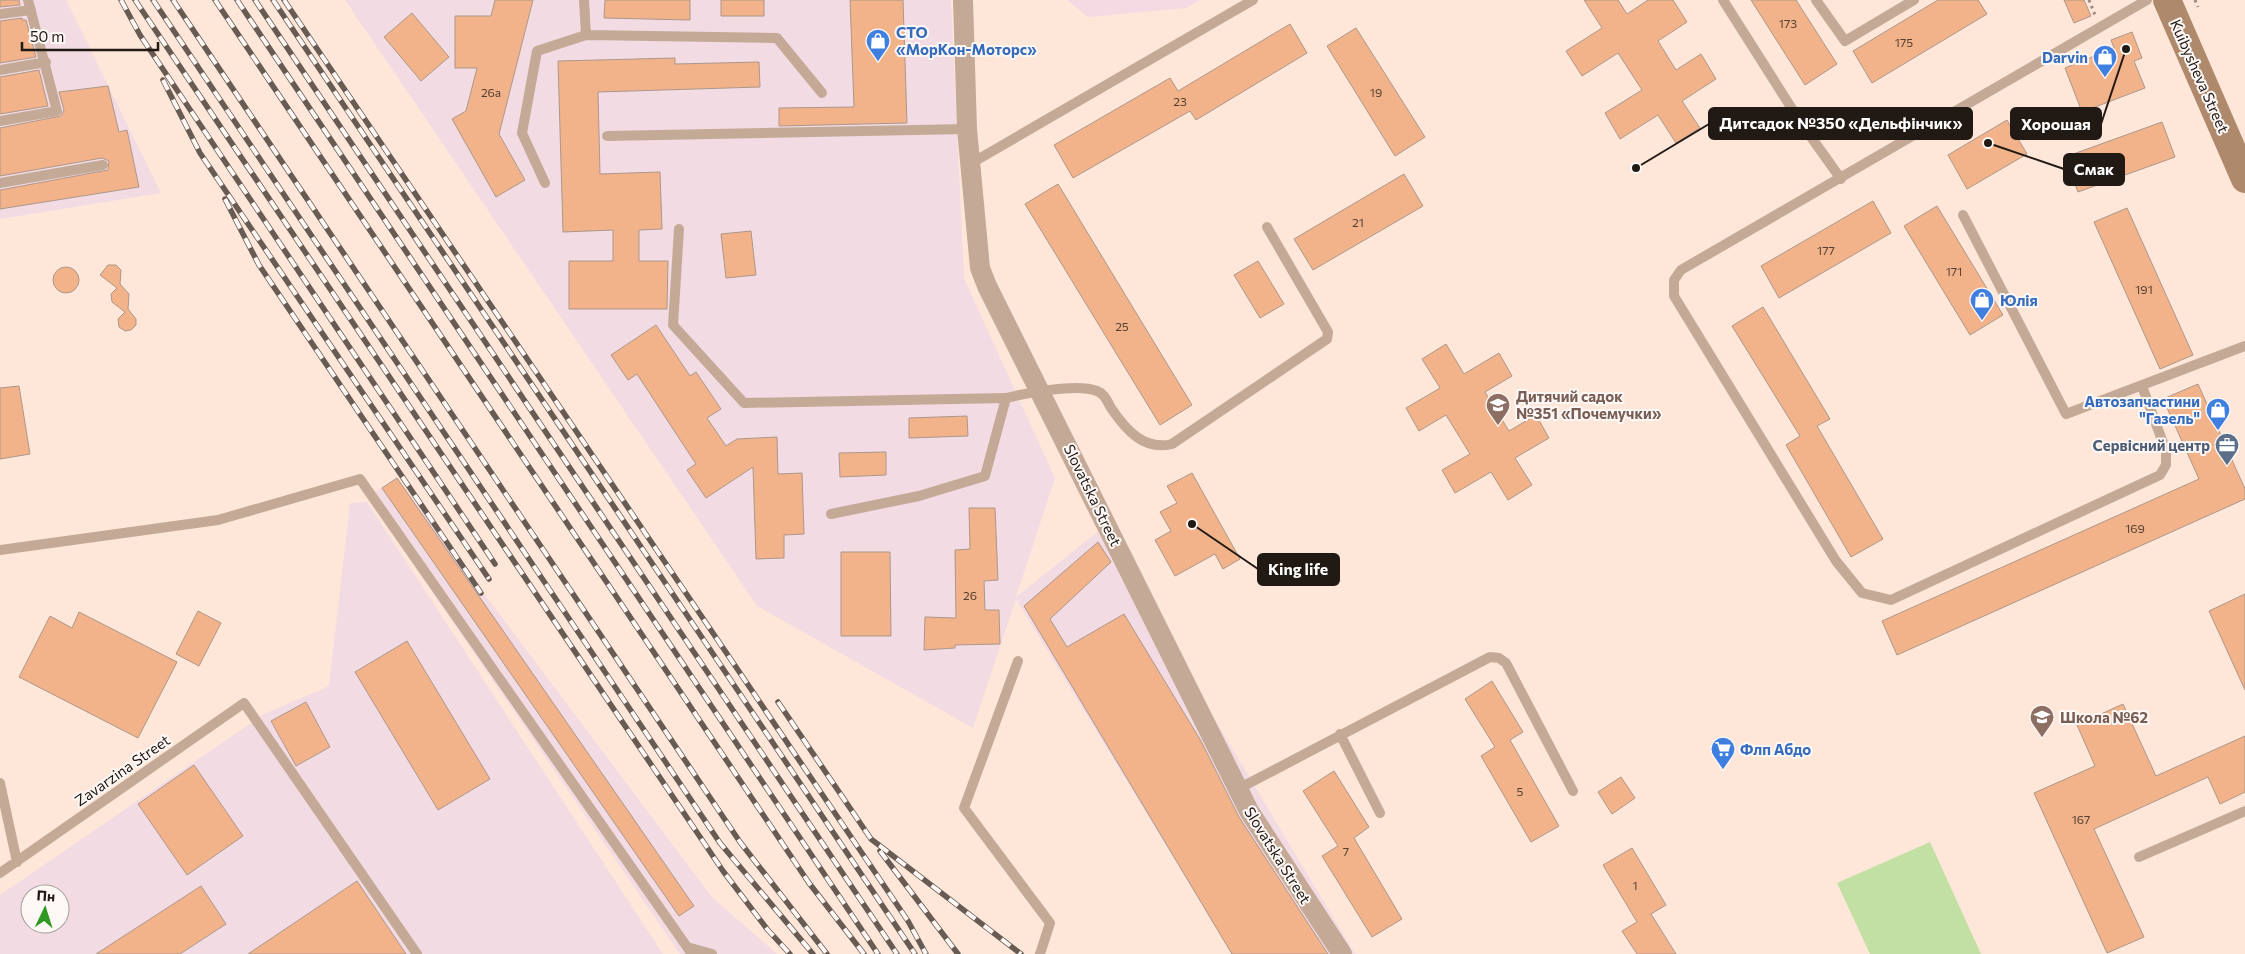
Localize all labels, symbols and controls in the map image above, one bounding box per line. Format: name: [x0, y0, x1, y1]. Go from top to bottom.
house number: 173: [1779, 16, 1797, 30]
street label: Kuibysheva Street: [2167, 16, 2233, 136]
scale bar: [22, 20, 159, 52]
place label: СТО «МорКон-Моторс»: [896, 23, 1037, 58]
text: 50 m: [30, 27, 64, 45]
shop icon: СТО «МорКон-Моторс»: [865, 28, 891, 62]
house number: 175: [1895, 35, 1913, 49]
shop icon: Darvin: [2092, 44, 2118, 78]
place label: Darvin: [2042, 48, 2088, 66]
house number: 26а: [481, 85, 501, 99]
house number: 19: [1370, 85, 1382, 99]
house number: 23: [1173, 94, 1187, 108]
callout: Дитсадок №350 «Дельфінчик»: [1709, 108, 1972, 139]
callout: Хорошая: [2011, 108, 2101, 139]
text: Дитсадок №350 «Дельфінчик»: [1720, 113, 1962, 132]
text: Хорошая: [2021, 114, 2091, 133]
callout: Смак: [2064, 154, 2124, 185]
text: Смак: [2074, 159, 2114, 178]
house number: 21: [1352, 215, 1364, 229]
house number: 177: [1817, 243, 1835, 257]
house number: 171: [1946, 264, 1962, 278]
house number: 191: [2135, 282, 2153, 296]
shop icon: Юлія: [1969, 287, 1995, 321]
place label: Юлія: [2000, 291, 2038, 309]
house number: 25: [1115, 319, 1129, 333]
place label: Дитячий садок №351 «Почемучки»: [1516, 387, 1662, 422]
school or university icon: Дитячий садок №351 «Почемучки»: [1485, 392, 1511, 426]
place label: Автозапчастини "Газель": [2084, 392, 2200, 427]
shop icon: Автозапчастини "Газель": [2205, 397, 2231, 431]
office icon: Сервісний центр: [2214, 432, 2240, 466]
place label: Сервісний центр: [2093, 436, 2210, 454]
street label: Slovatska Street: [1061, 441, 1125, 549]
house number: 169: [2125, 521, 2145, 535]
callout: King life: [1258, 554, 1339, 585]
text: King life: [1268, 559, 1328, 578]
house number: 26: [963, 588, 977, 602]
school or university icon: Школа №62: [2029, 704, 2055, 738]
place label: Школа №62: [2060, 708, 2148, 726]
street label: Zavarzina Street: [71, 730, 173, 810]
supermarket icon: Флп Абдо: [1710, 736, 1736, 770]
place label: Флп Абдо: [1740, 740, 1811, 758]
house number: 5: [1517, 784, 1524, 798]
street label: Slovatska Street: [1241, 803, 1315, 907]
house number: 167: [2072, 812, 2090, 826]
house number: 7: [1343, 844, 1349, 858]
house number: 1: [1632, 878, 1638, 892]
north arrow: [20, 884, 70, 934]
text: Пн: [36, 886, 56, 905]

